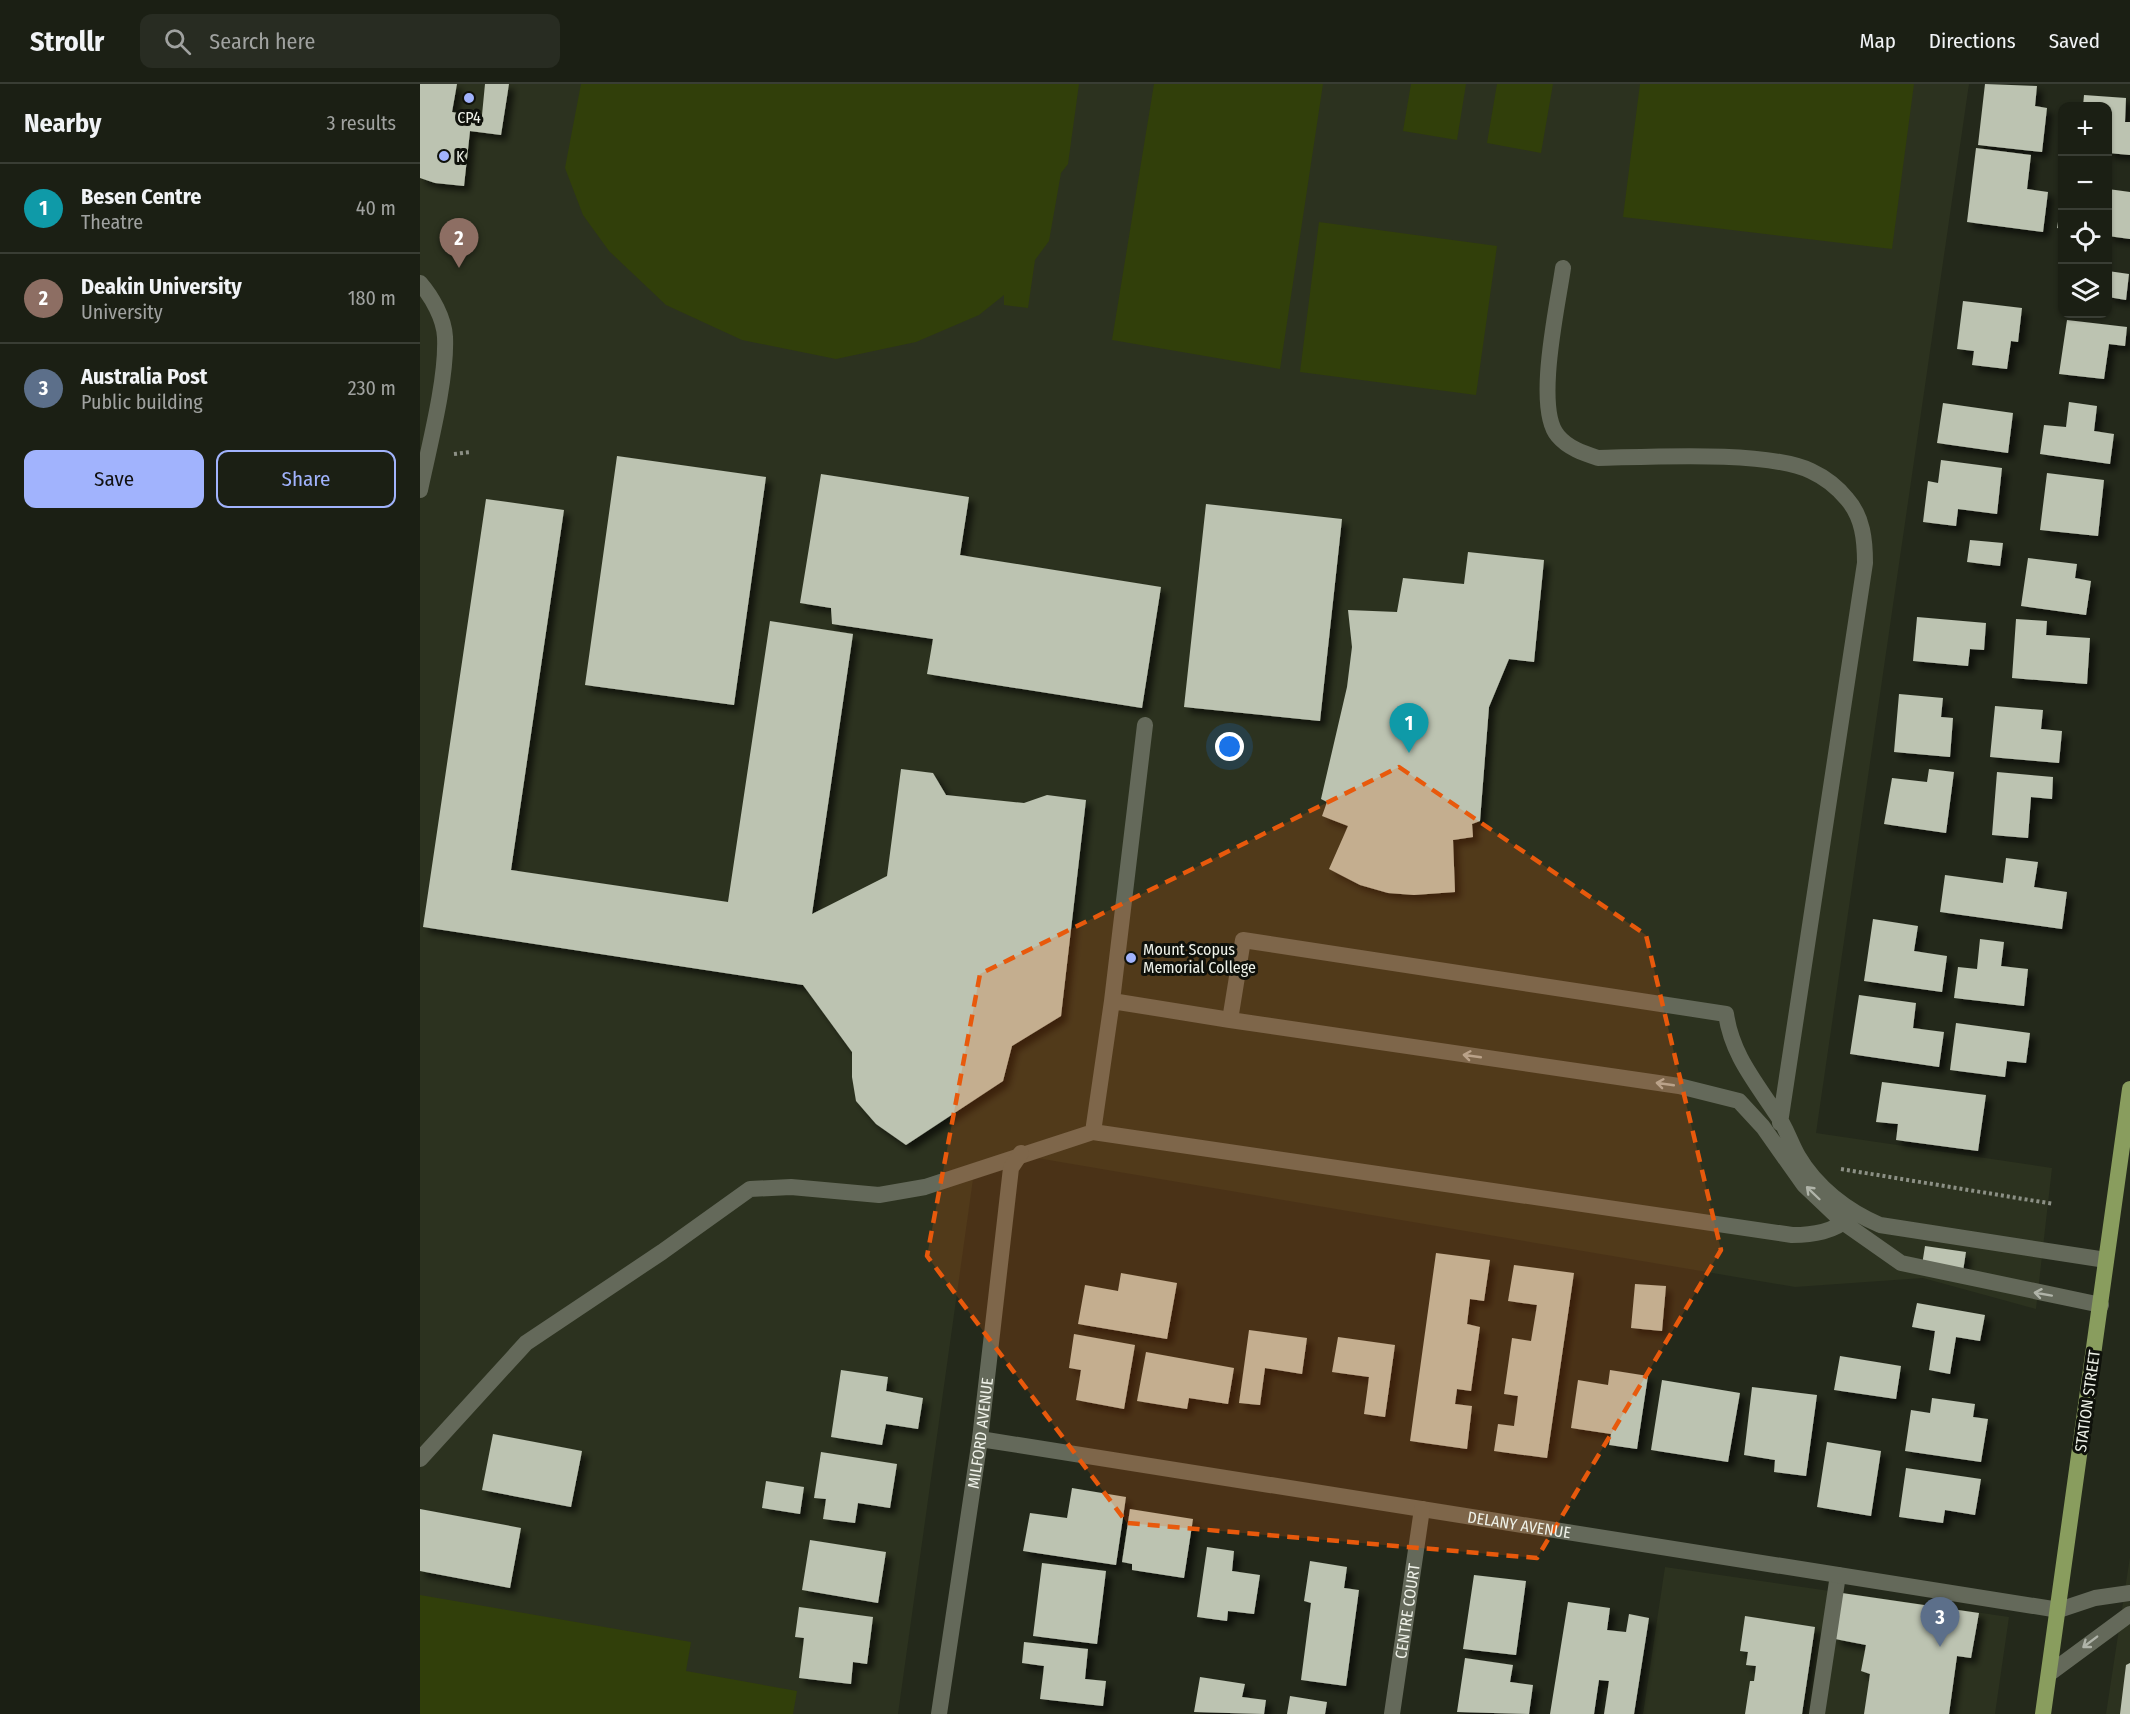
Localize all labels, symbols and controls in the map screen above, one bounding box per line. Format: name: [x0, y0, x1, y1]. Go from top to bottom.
search box: [140, 14, 560, 68]
text: Strollr: [30, 25, 104, 58]
icon: search: [161, 25, 194, 58]
text: Search here: [209, 28, 315, 55]
text: Map: [1859, 28, 1896, 54]
text: Directions: [1929, 28, 2016, 54]
text: Saved: [2049, 28, 2100, 54]
marker: CP4: [462, 91, 476, 105]
map controls: [2058, 102, 2112, 318]
button: +: [2058, 102, 2112, 156]
text: Nearby: [24, 108, 101, 139]
place label: CP4: [457, 108, 481, 127]
text: 3 results: [327, 111, 396, 135]
place label: K: [456, 147, 465, 166]
marker: K: [437, 149, 451, 163]
button: −: [2058, 156, 2112, 210]
text: Besen Centre: [81, 183, 201, 210]
text: 1: [39, 196, 48, 220]
text: 40 m: [356, 196, 396, 220]
text: Theatre: [81, 210, 143, 234]
button: locate: [2058, 210, 2112, 264]
pin: 2: [440, 218, 478, 268]
button: layers: [2058, 264, 2112, 318]
text: Deakin University: [81, 273, 242, 300]
text: 2: [39, 286, 48, 310]
text: 180 m: [348, 286, 396, 310]
text: University: [81, 300, 163, 324]
text: Australia Post: [81, 363, 208, 390]
text: 3: [39, 376, 48, 400]
text: 230 m: [348, 376, 396, 400]
text: Public building: [81, 390, 203, 414]
button: Save: [24, 450, 204, 508]
button: Share: [216, 450, 396, 508]
pin: 1: [1390, 704, 1428, 753]
your location: [1215, 732, 1244, 761]
place label: Mount Scopus Memorial College: [1143, 940, 1256, 977]
marker: Mount Scopus Memorial College: [1124, 951, 1138, 965]
one-way arrow: [1463, 1050, 1482, 1061]
one-way arrow: [1656, 1078, 1675, 1089]
one-way arrow: [1806, 1187, 1821, 1201]
one-way arrow: [2034, 1288, 2054, 1299]
street label: STATION STREET: [2071, 1348, 2104, 1453]
street label: MILFORD AVENUE: [964, 1377, 997, 1490]
street label: DELANY AVENUE: [1466, 1507, 1572, 1543]
street label: CENTRE COURT: [1391, 1562, 1424, 1660]
pin: 3: [1920, 1598, 1960, 1647]
one-way arrow: [2082, 1636, 2098, 1649]

